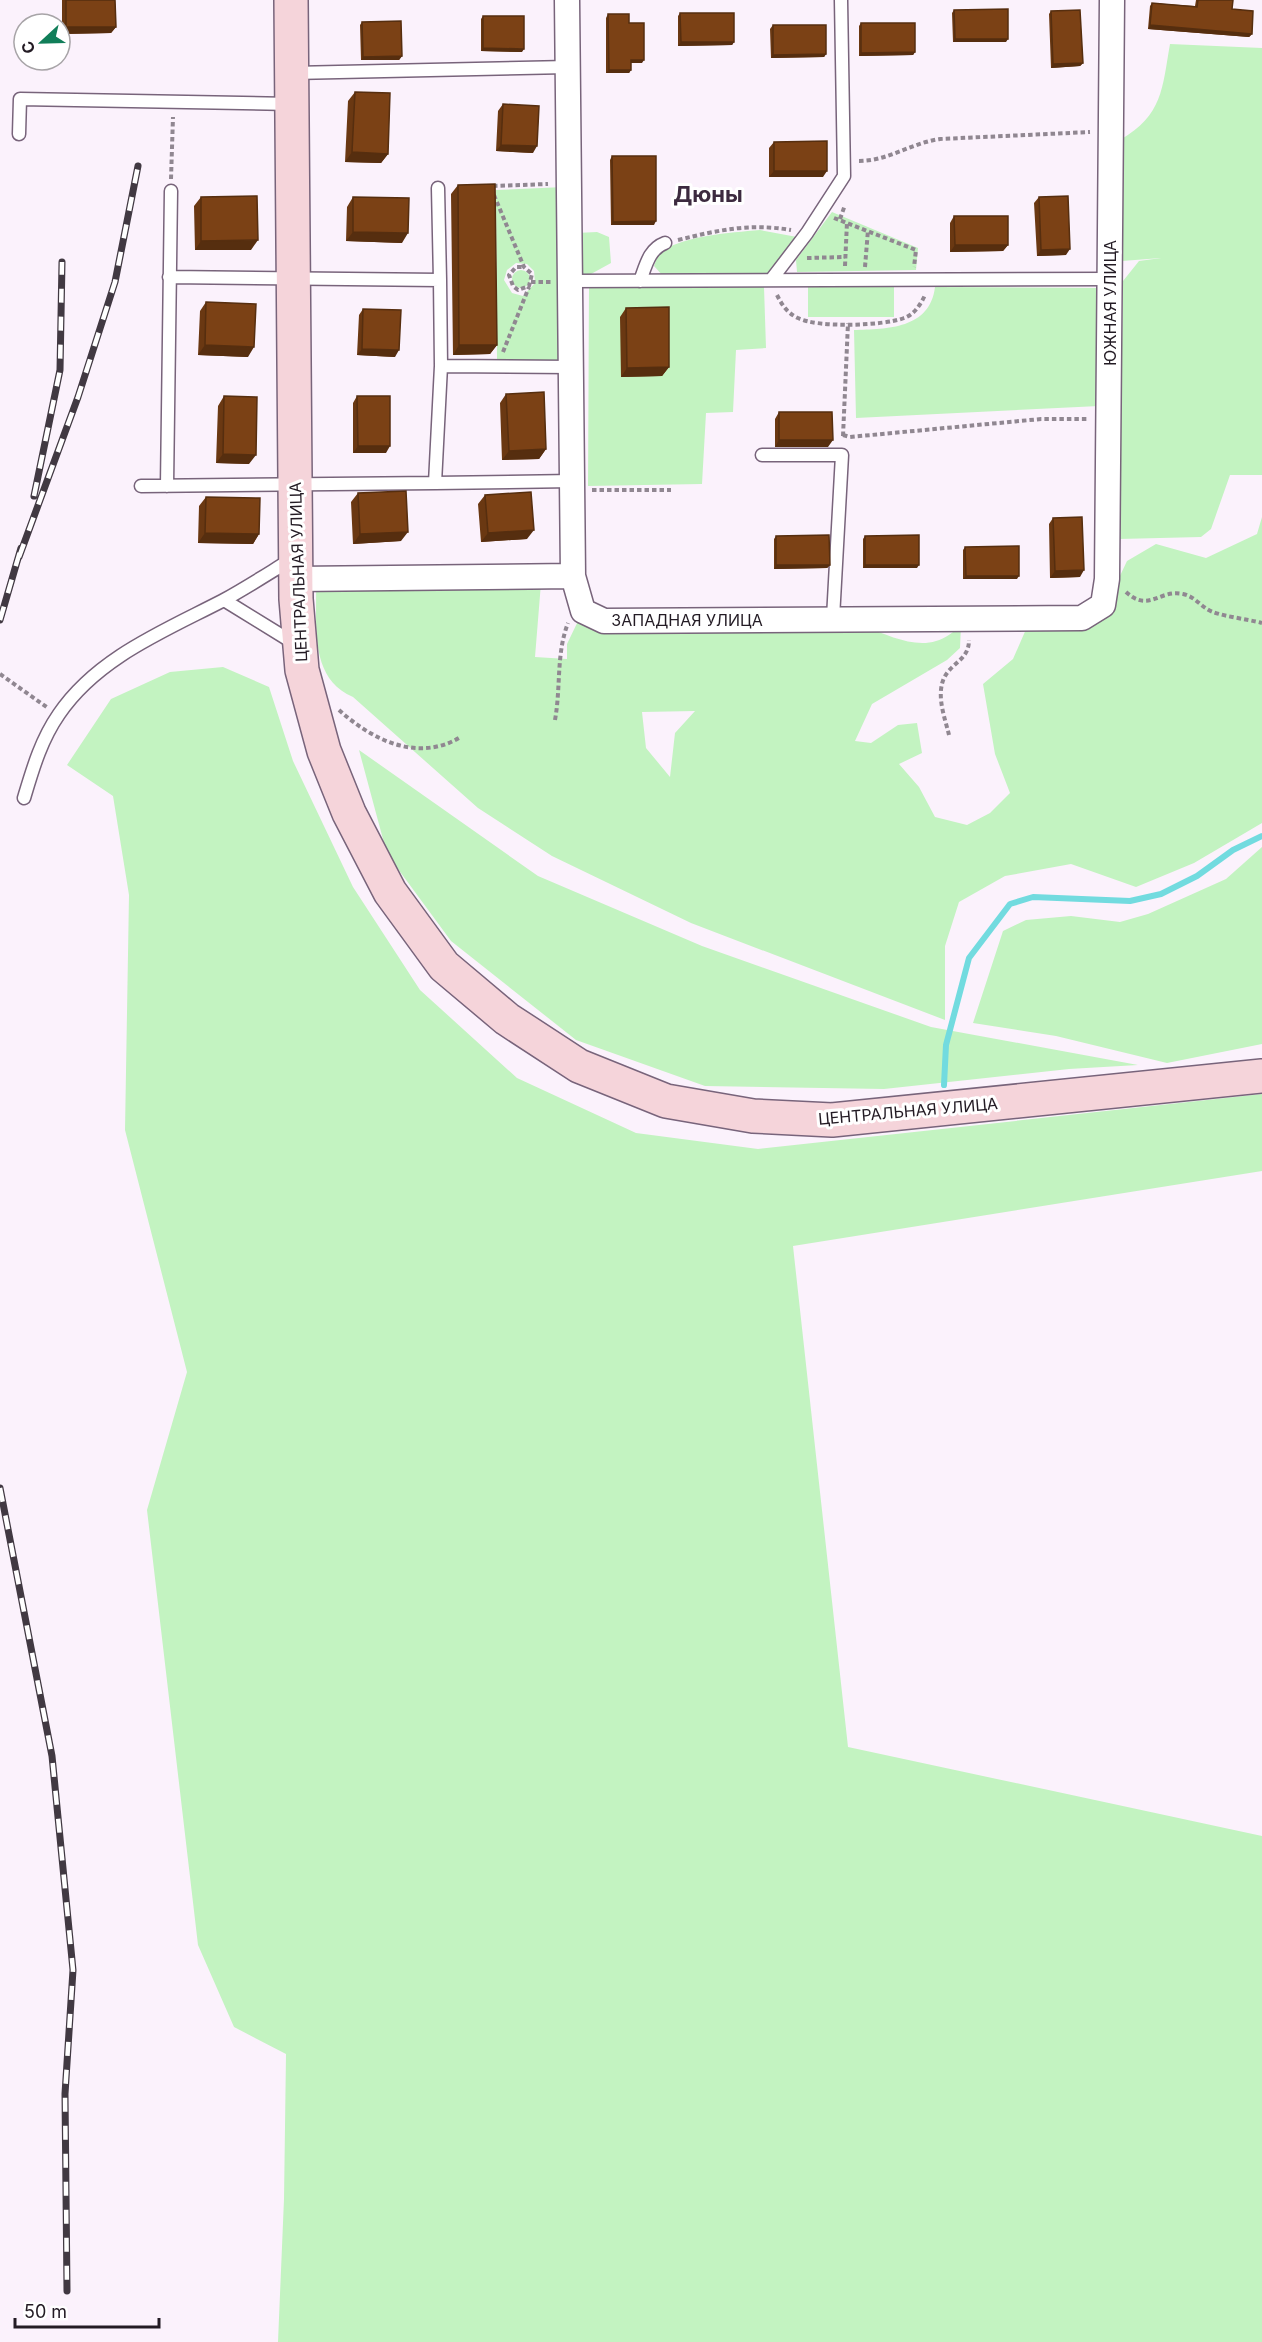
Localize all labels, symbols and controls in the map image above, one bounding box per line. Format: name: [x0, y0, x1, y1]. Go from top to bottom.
north arrow: [12, 12, 72, 72]
text: С: [17, 38, 40, 57]
district label: Дюны: [673, 181, 743, 207]
street label: ЮЖНАЯ УЛИЦА: [1100, 240, 1120, 366]
street label: ЦЕНТРАЛЬНАЯ УЛИЦА: [285, 482, 311, 662]
street label: ЗАПАДНАЯ УЛИЦА: [611, 610, 763, 630]
street label: ЦЕНТРАЛЬНАЯ УЛИЦА: [817, 1093, 999, 1129]
scale bar: [15, 2291, 159, 2329]
text: 50 m: [24, 2301, 67, 2322]

